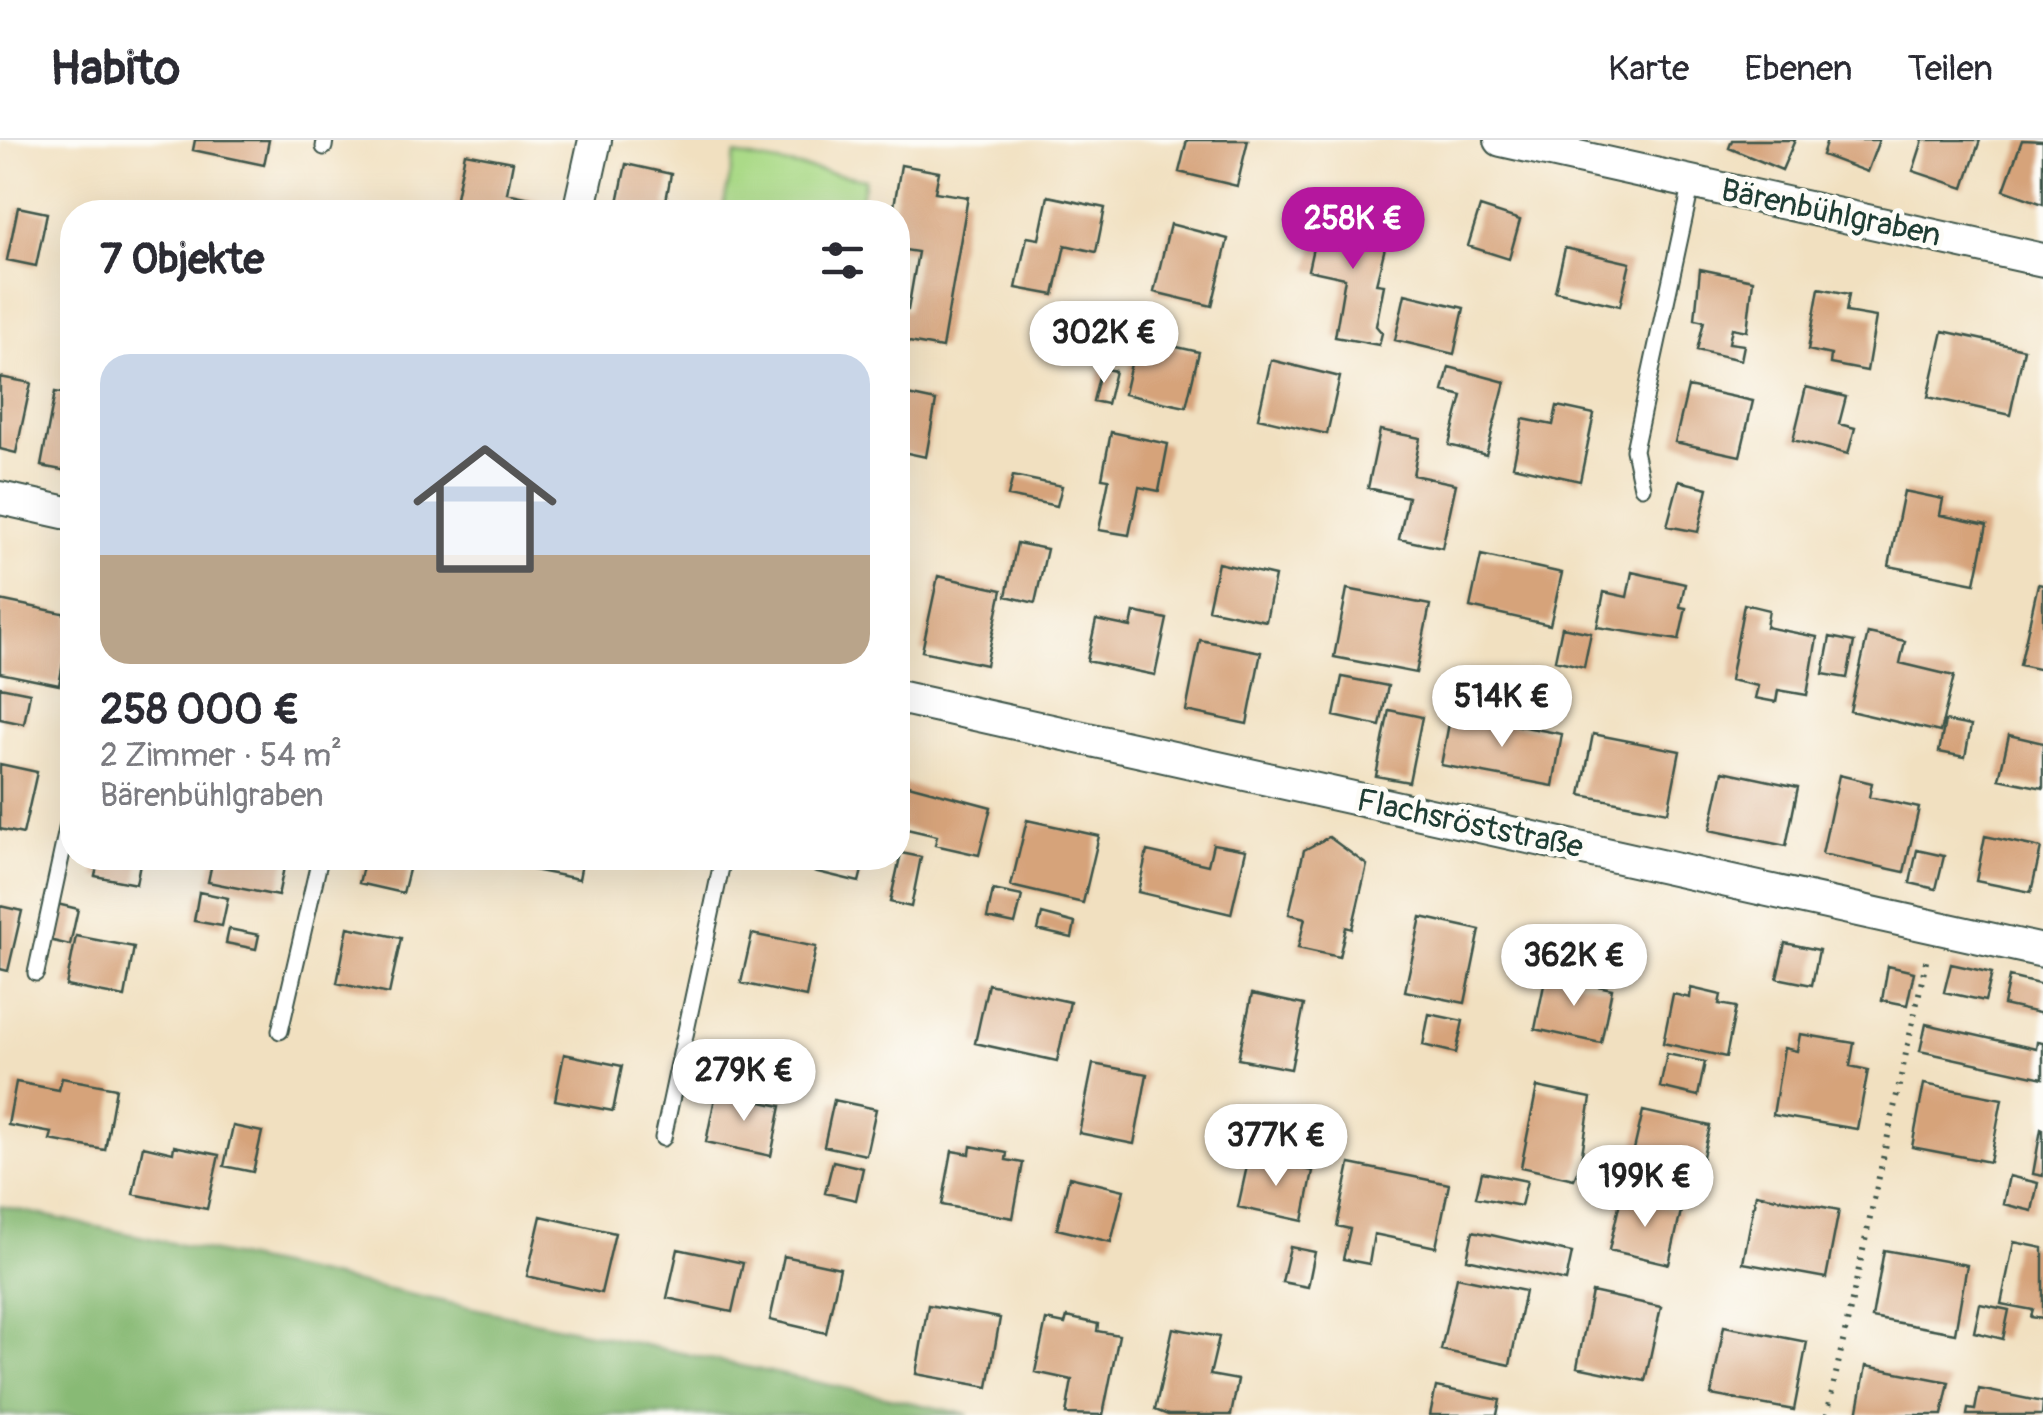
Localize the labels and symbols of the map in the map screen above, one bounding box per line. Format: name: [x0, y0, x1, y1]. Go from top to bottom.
street label: Bärenbühlgraben: [1717, 170, 1945, 256]
pin: 258K €: [1272, 187, 1434, 272]
pin: 302K €: [1023, 301, 1185, 386]
pin: 514K €: [1421, 665, 1583, 750]
street label: Flachsröststraße: [1353, 781, 1587, 868]
pin: 362K €: [1493, 924, 1655, 1009]
pin: 279K €: [663, 1039, 825, 1124]
pin: 377K €: [1195, 1104, 1357, 1189]
pin: 199K €: [1564, 1145, 1726, 1230]

